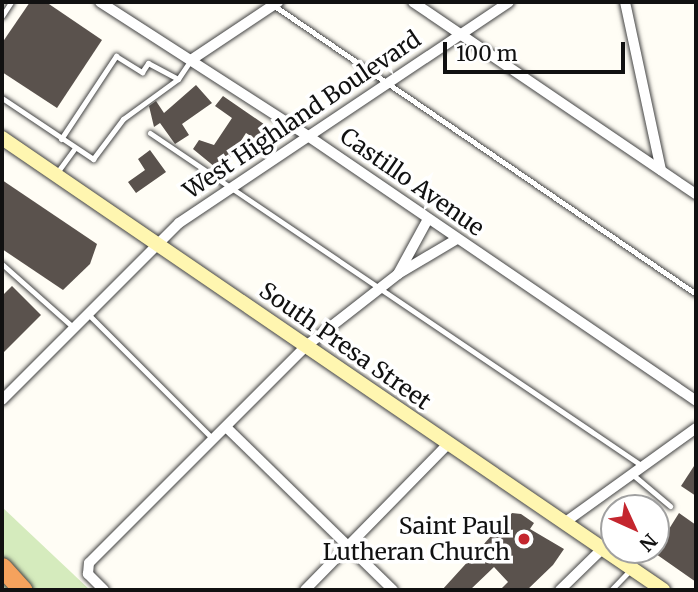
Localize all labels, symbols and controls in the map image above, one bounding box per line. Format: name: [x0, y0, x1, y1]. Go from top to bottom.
street label: West Highland Boulevard: [178, 25, 426, 205]
scale bar: [446, 28, 628, 72]
text: 100 m: [456, 40, 518, 67]
street label: Castillo Avenue: [335, 122, 489, 242]
street label: South Presa Street: [254, 276, 436, 416]
north arrow: [600, 494, 670, 564]
place label: Saint Paul Lutheran Church: [323, 512, 510, 566]
text: N: [635, 529, 662, 556]
marker: Saint Paul Lutheran Church: [516, 531, 532, 547]

